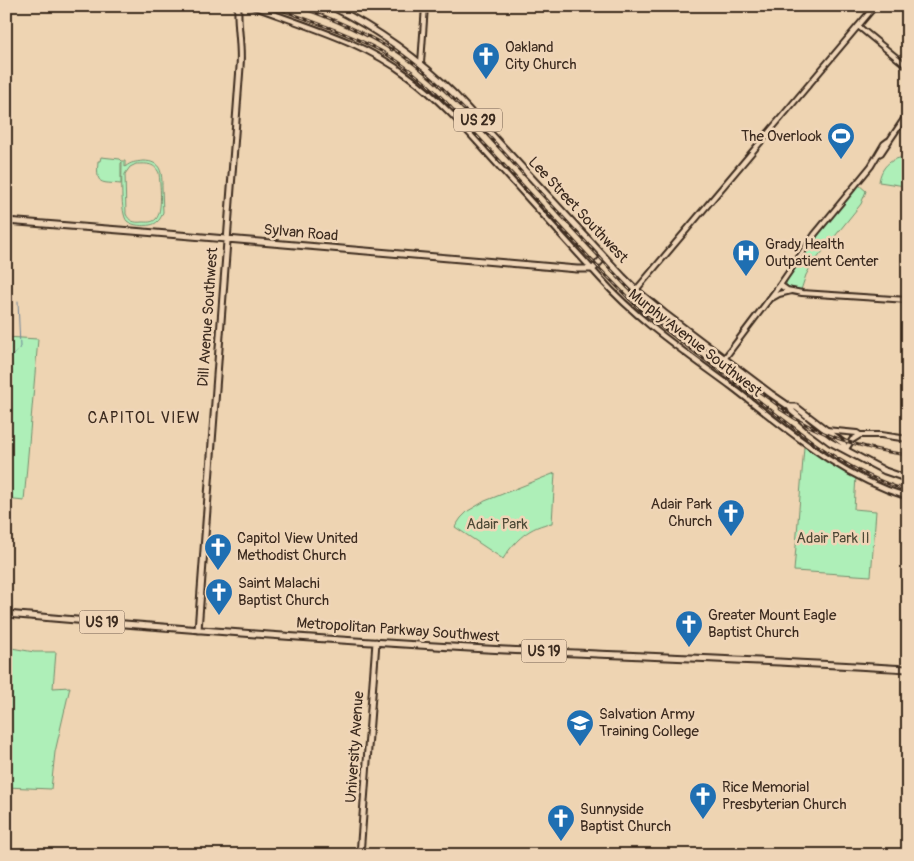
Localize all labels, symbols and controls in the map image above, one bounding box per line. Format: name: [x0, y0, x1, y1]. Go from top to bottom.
place label: Oakland City Church: [505, 38, 576, 74]
church icon: Oakland City Church: [471, 41, 501, 80]
road number: US 29: [454, 108, 502, 132]
sports icon: The Overlook: [826, 121, 856, 160]
place label: The Overlook: [741, 127, 823, 146]
street label: Lee Street Southwest: [524, 153, 633, 268]
street label: Sylvan Road: [263, 220, 339, 246]
place label: Grady Health Outpatient Center: [765, 235, 879, 271]
hospital icon: Grady Health Outpatient Center: [731, 238, 761, 277]
street label: Dill Avenue Southwest: [194, 246, 222, 387]
street label: Murphy Avenue Southwest: [624, 285, 766, 402]
district label: CAPITOL VIEW: [87, 408, 201, 428]
place label: Adair Park Church: [650, 495, 713, 531]
church icon: Adair Park Church: [716, 498, 746, 537]
park label: Adair Park: [466, 515, 529, 534]
place label: Capitol View United Methodist Church: [237, 529, 358, 565]
park label: Adair Park II: [796, 529, 870, 548]
church icon: Capitol View United Methodist Church: [203, 532, 233, 571]
place label: Saint Malachi Baptist Church: [238, 574, 329, 610]
church icon: Saint Malachi Baptist Church: [204, 577, 234, 616]
place label: Greater Mount Eagle Baptist Church: [708, 606, 837, 642]
church icon: Greater Mount Eagle Baptist Church: [674, 609, 704, 648]
road number: US 19: [80, 610, 124, 634]
street label: Metropolitan Parkway Southwest: [296, 613, 501, 647]
road number: US 19: [522, 640, 566, 662]
street label: University Avenue: [342, 690, 368, 804]
place label: Salvation Army Training College: [599, 705, 699, 741]
school or university icon: Salvation Army Training College: [565, 708, 595, 747]
place label: Rice Memorial Presbyterian Church: [722, 778, 847, 814]
church icon: Rice Memorial Presbyterian Church: [688, 781, 718, 820]
place label: Sunnyside Baptist Church: [580, 800, 671, 836]
church icon: Sunnyside Baptist Church: [546, 803, 576, 842]

